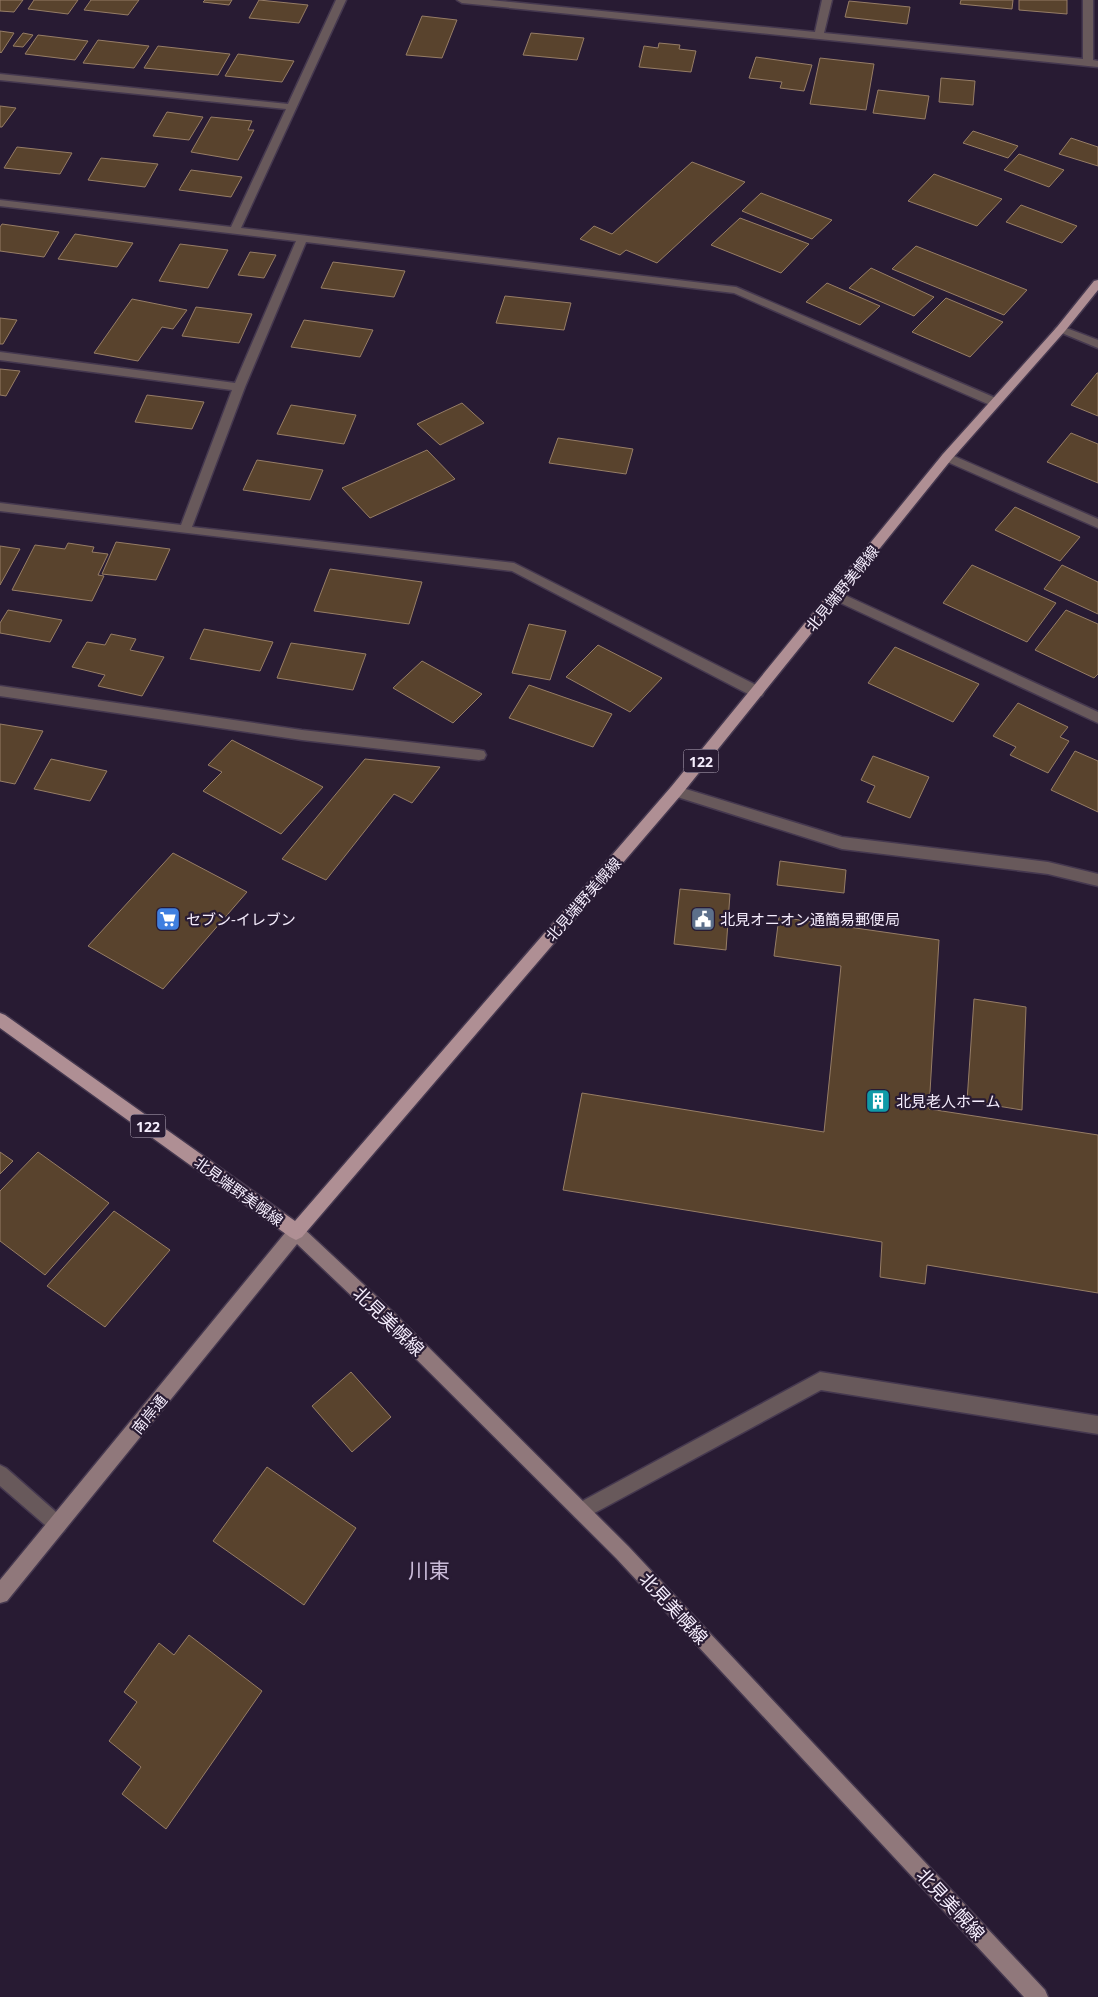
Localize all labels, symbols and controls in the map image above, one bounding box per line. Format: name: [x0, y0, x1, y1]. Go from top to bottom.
street label: 北見端野美幌線: [801, 541, 883, 635]
road number: 122: [684, 749, 718, 772]
street label: 北見端野美幌線: [541, 853, 625, 945]
supermarket icon: セブン-イレブン: [155, 906, 181, 932]
public building icon: 北見オニオン通簡易郵便局: [690, 906, 716, 932]
place label: セブン-イレブン: [186, 909, 296, 929]
place label: 北見オニオン通簡易郵便局: [720, 909, 900, 929]
building icon: 北見老人ホーム: [865, 1088, 891, 1114]
place label: 北見老人ホーム: [896, 1091, 1001, 1111]
road number: 122: [130, 1114, 166, 1138]
street label: 北見端野美幌線: [191, 1152, 287, 1230]
street label: 北見美幌線: [348, 1281, 430, 1361]
street label: 南岸通: [127, 1390, 171, 1438]
district label: 川東: [408, 1556, 450, 1584]
street label: 北見美幌線: [635, 1567, 713, 1649]
street label: 北見美幌線: [912, 1863, 990, 1945]

